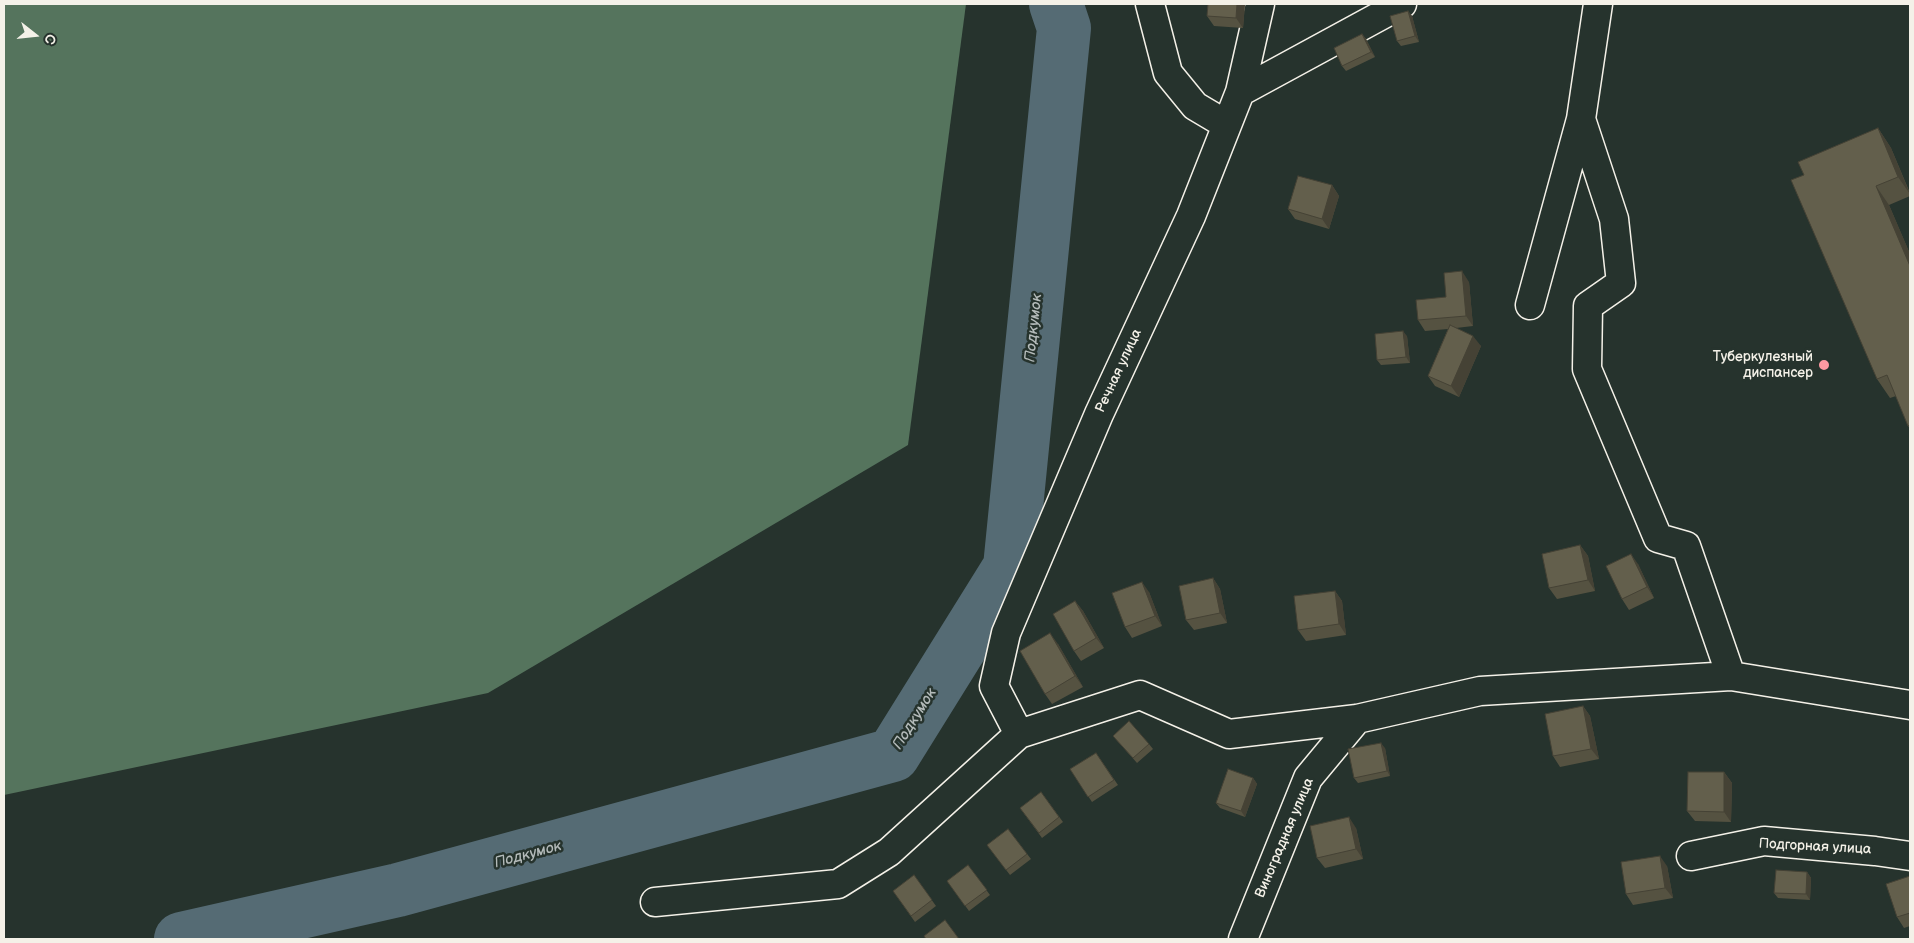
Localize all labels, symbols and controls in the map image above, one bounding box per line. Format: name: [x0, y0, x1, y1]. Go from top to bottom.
north arrow: [10, 10, 60, 60]
text: С: [40, 32, 59, 46]
water label: Подкумок: [1021, 293, 1047, 363]
street label: Речная улица: [1092, 326, 1146, 416]
place label: Туберкулезный диспансер: [1713, 349, 1813, 382]
marker: Туберкулезный диспансер: [1817, 358, 1831, 372]
water label: Подкумок: [889, 685, 941, 753]
street label: Виноградная улица: [1252, 776, 1318, 900]
street label: Подгорная улица: [1758, 836, 1872, 858]
water label: Подкумок: [492, 837, 564, 873]

